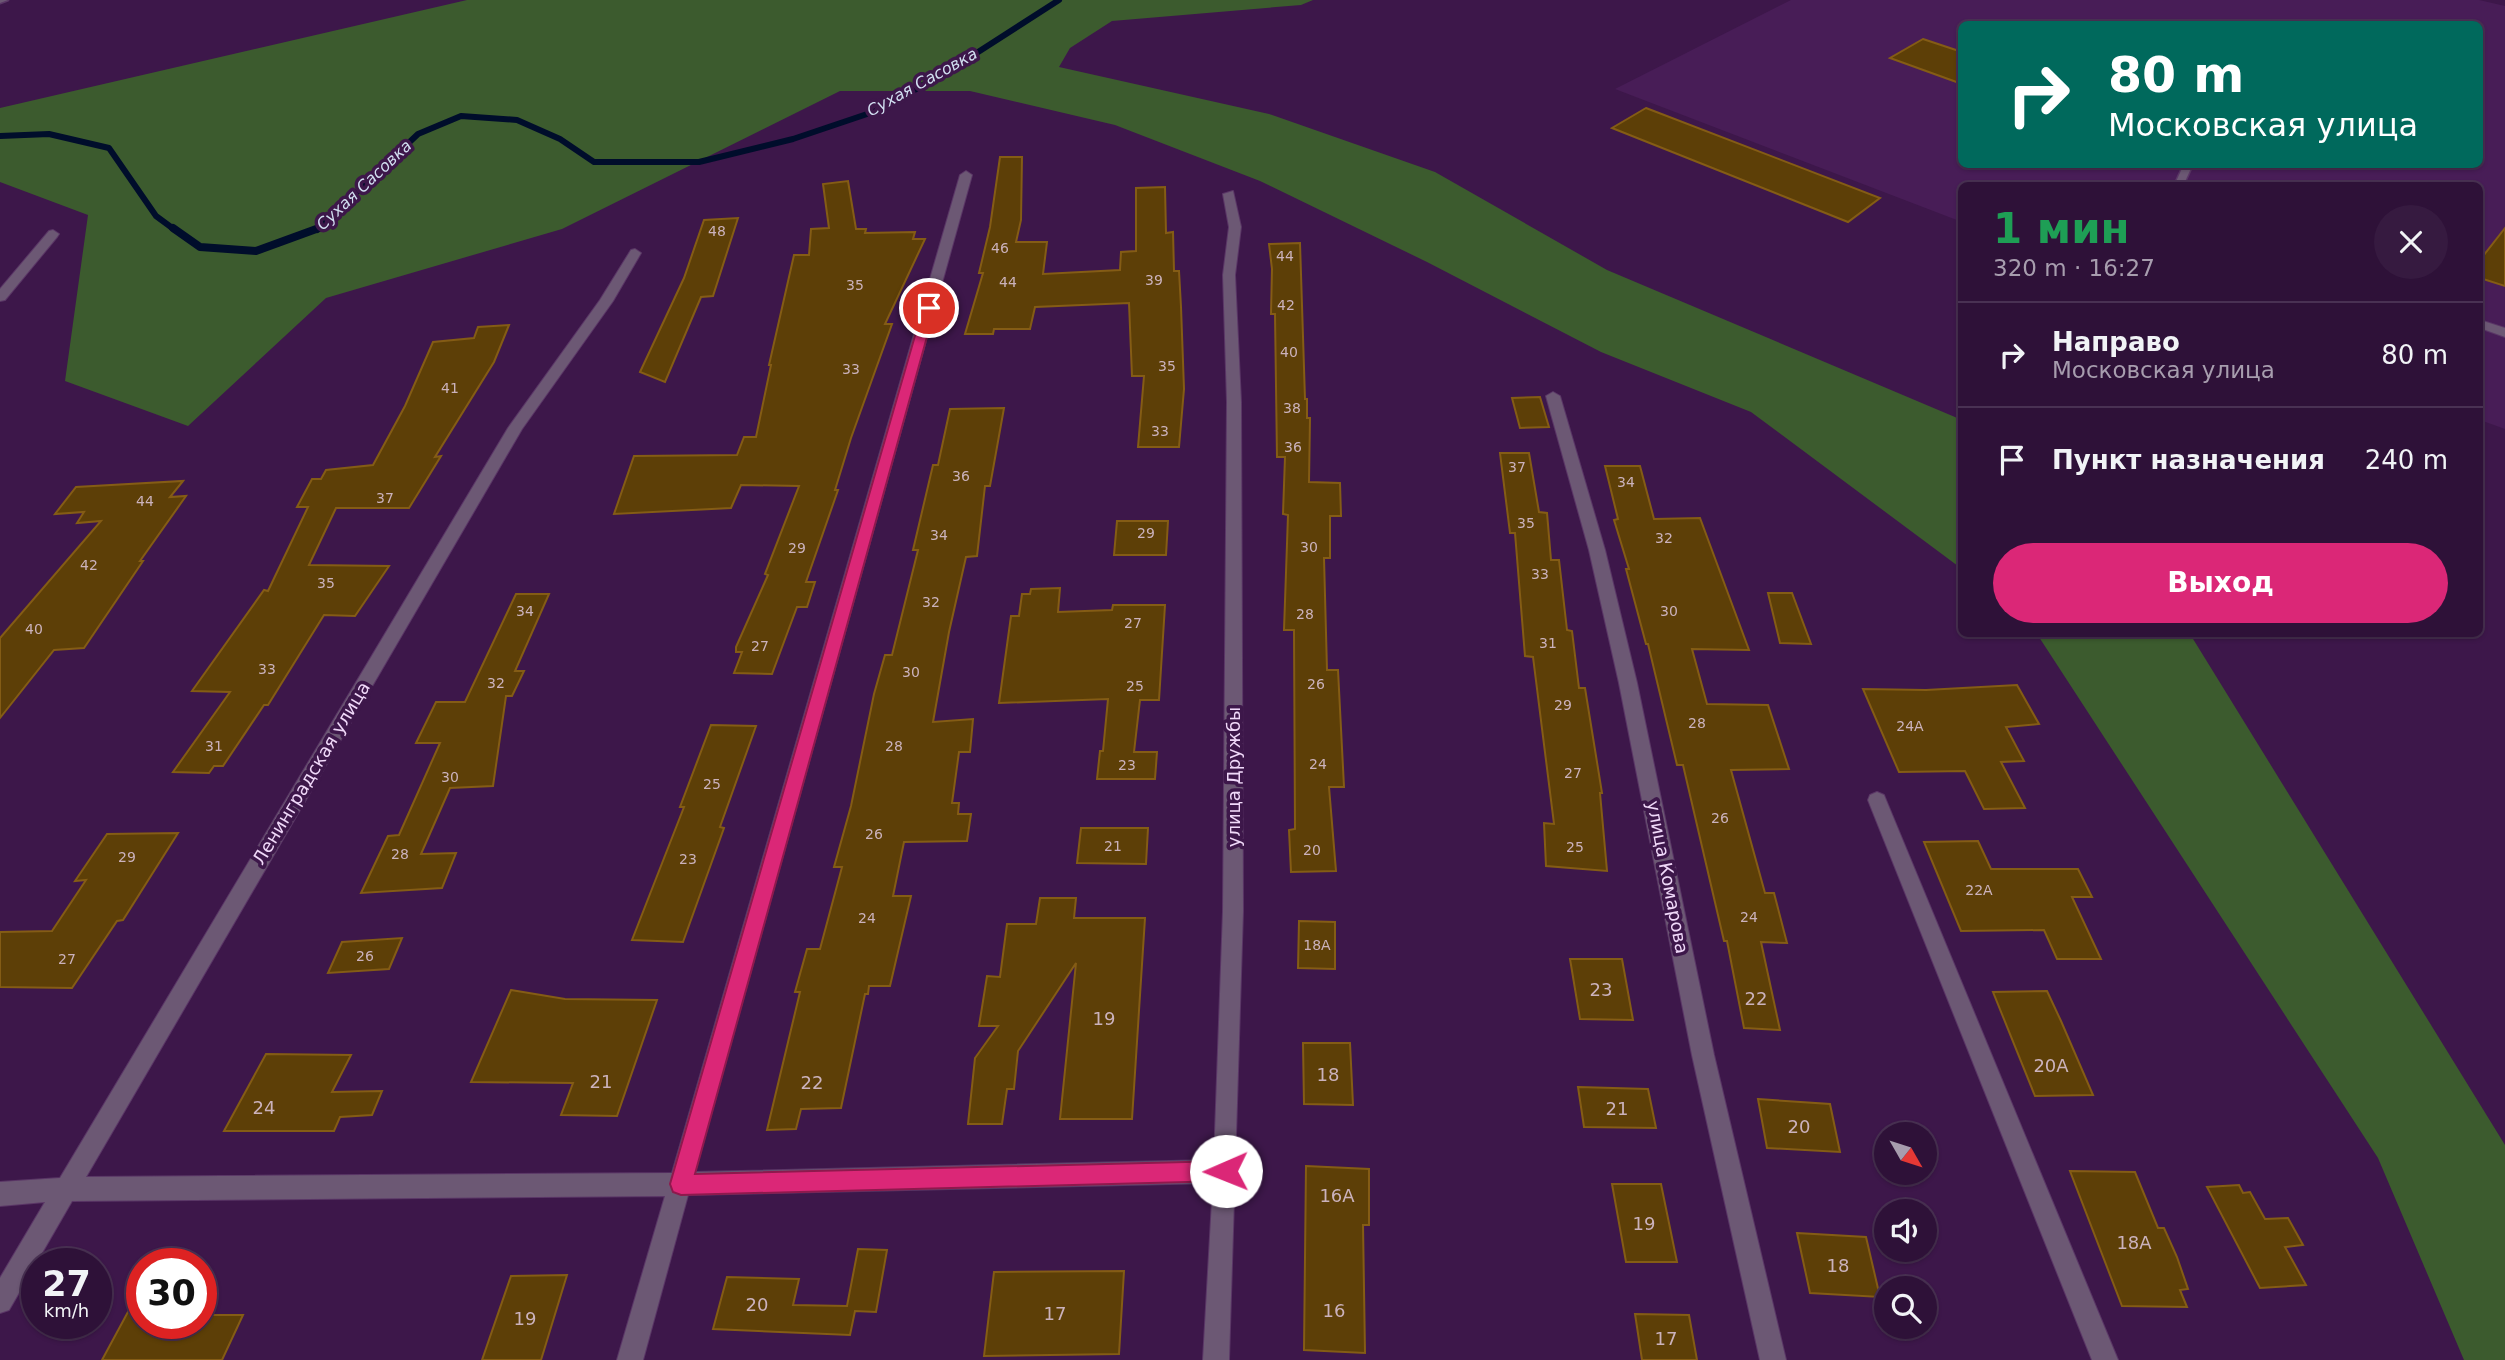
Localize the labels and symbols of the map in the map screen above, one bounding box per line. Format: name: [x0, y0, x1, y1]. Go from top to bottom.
water label: Сухая Сасовка: [864, 44, 980, 120]
water label: Сухая Сасовка: [313, 136, 415, 234]
house number: 48: [708, 223, 726, 239]
house number: 46: [991, 240, 1009, 256]
house number: 44: [1276, 248, 1294, 264]
house number: 39: [1145, 272, 1163, 288]
house number: 44: [999, 274, 1017, 290]
house number: 35: [846, 277, 864, 293]
pin: [899, 278, 959, 338]
house number: 42: [1277, 297, 1295, 313]
house number: 40: [1280, 344, 1298, 360]
house number: 35: [1158, 358, 1176, 374]
house number: 33: [842, 361, 860, 377]
house number: 41: [441, 380, 459, 396]
house number: 38: [1283, 400, 1301, 416]
house number: 33: [1151, 423, 1169, 439]
house number: 36: [1284, 439, 1302, 455]
house number: 37: [1508, 459, 1526, 475]
house number: 36: [952, 468, 970, 484]
house number: 34: [1617, 474, 1635, 490]
house number: 37: [376, 490, 394, 506]
house number: 44: [136, 493, 154, 509]
house number: 35: [1517, 515, 1535, 531]
house number: 29: [1137, 525, 1155, 541]
house number: 34: [930, 527, 948, 543]
house number: 32: [1655, 530, 1673, 546]
house number: 30: [1300, 539, 1318, 555]
house number: 29: [788, 540, 806, 556]
house number: 42: [80, 557, 98, 573]
house number: 33: [1531, 566, 1549, 582]
house number: 35: [317, 575, 335, 591]
house number: 32: [922, 594, 940, 610]
house number: 34: [516, 603, 534, 619]
house number: 30: [1660, 603, 1678, 619]
house number: 28: [1296, 606, 1314, 622]
house number: 27: [1124, 615, 1142, 631]
house number: 40: [25, 621, 43, 637]
house number: 31: [1539, 635, 1557, 651]
house number: 27: [751, 638, 769, 654]
house number: 33: [258, 661, 276, 677]
house number: 30: [902, 664, 920, 680]
house number: 32: [487, 675, 505, 691]
house number: 26: [1307, 676, 1325, 692]
street label: Ленинградская улица: [248, 678, 374, 868]
house number: 25: [1126, 678, 1144, 694]
house number: 29: [1554, 697, 1572, 713]
street label: улица Дружбы: [1223, 707, 1244, 847]
house number: 28: [1688, 715, 1706, 731]
house number: 24А: [1896, 718, 1924, 734]
house number: 31: [205, 738, 223, 754]
house number: 28: [885, 738, 903, 754]
house number: 24: [1309, 756, 1327, 772]
house number: 23: [1118, 757, 1136, 773]
house number: 27: [1564, 765, 1582, 781]
house number: 30: [441, 769, 459, 785]
house number: 25: [703, 776, 721, 792]
street label: улица Комарова: [1643, 799, 1693, 955]
house number: 26: [1711, 810, 1729, 826]
house number: 26: [865, 826, 883, 842]
house number: 21: [1104, 838, 1122, 854]
house number: 25: [1566, 839, 1584, 855]
house number: 20: [1303, 842, 1321, 858]
house number: 28: [391, 846, 409, 862]
house number: 29: [118, 849, 136, 865]
house number: 23: [679, 851, 697, 867]
house number: 22А: [1965, 882, 1993, 898]
house number: 24: [1740, 909, 1758, 925]
house number: 24: [858, 910, 876, 926]
house number: 18А: [1303, 937, 1331, 953]
house number: 26: [356, 948, 374, 964]
house number: 27: [58, 951, 76, 967]
house number: 23: [1590, 979, 1612, 1000]
house number: 22: [1745, 988, 1767, 1009]
house number: 19: [1093, 1008, 1115, 1029]
house number: 20А: [2033, 1055, 2069, 1076]
house number: 18: [1317, 1064, 1339, 1085]
house number: 21: [590, 1071, 612, 1092]
house number: 22: [801, 1072, 823, 1093]
house number: 24: [253, 1097, 275, 1118]
house number: 21: [1606, 1098, 1628, 1119]
house number: 20: [1788, 1116, 1810, 1137]
north arrow: [1874, 1122, 1937, 1185]
position arrow: [1189, 1134, 1263, 1208]
house number: 16А: [1319, 1185, 1355, 1206]
house number: 19: [1633, 1213, 1655, 1234]
house number: 18А: [2116, 1232, 2152, 1253]
speed limit sign: 30: [126, 1248, 217, 1339]
house number: 18: [1827, 1255, 1849, 1276]
house number: 20: [746, 1294, 768, 1315]
house number: 16: [1323, 1300, 1345, 1321]
house number: 17: [1044, 1303, 1066, 1324]
house number: 19: [514, 1308, 536, 1329]
house number: 17: [1655, 1328, 1677, 1349]

